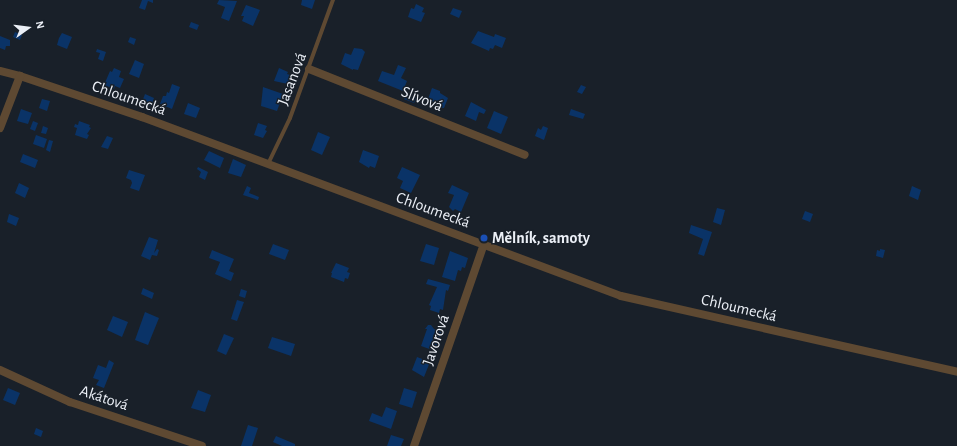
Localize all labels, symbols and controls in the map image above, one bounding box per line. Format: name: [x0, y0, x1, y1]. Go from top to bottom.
north arrow: [8, 8, 48, 48]
text: N: [34, 20, 46, 30]
street label: Jasanová: [273, 50, 311, 108]
street label: Chloumecká: [89, 76, 169, 120]
street label: Slívová: [398, 82, 446, 116]
street label: Chloumecká: [393, 188, 473, 232]
place label: Mělník, samoty: [492, 228, 590, 248]
marker: Mělník, samoty: [479, 233, 489, 243]
street label: Chloumecká: [699, 290, 779, 326]
street label: Javorová: [418, 312, 454, 368]
street label: Akátová: [77, 381, 131, 415]

